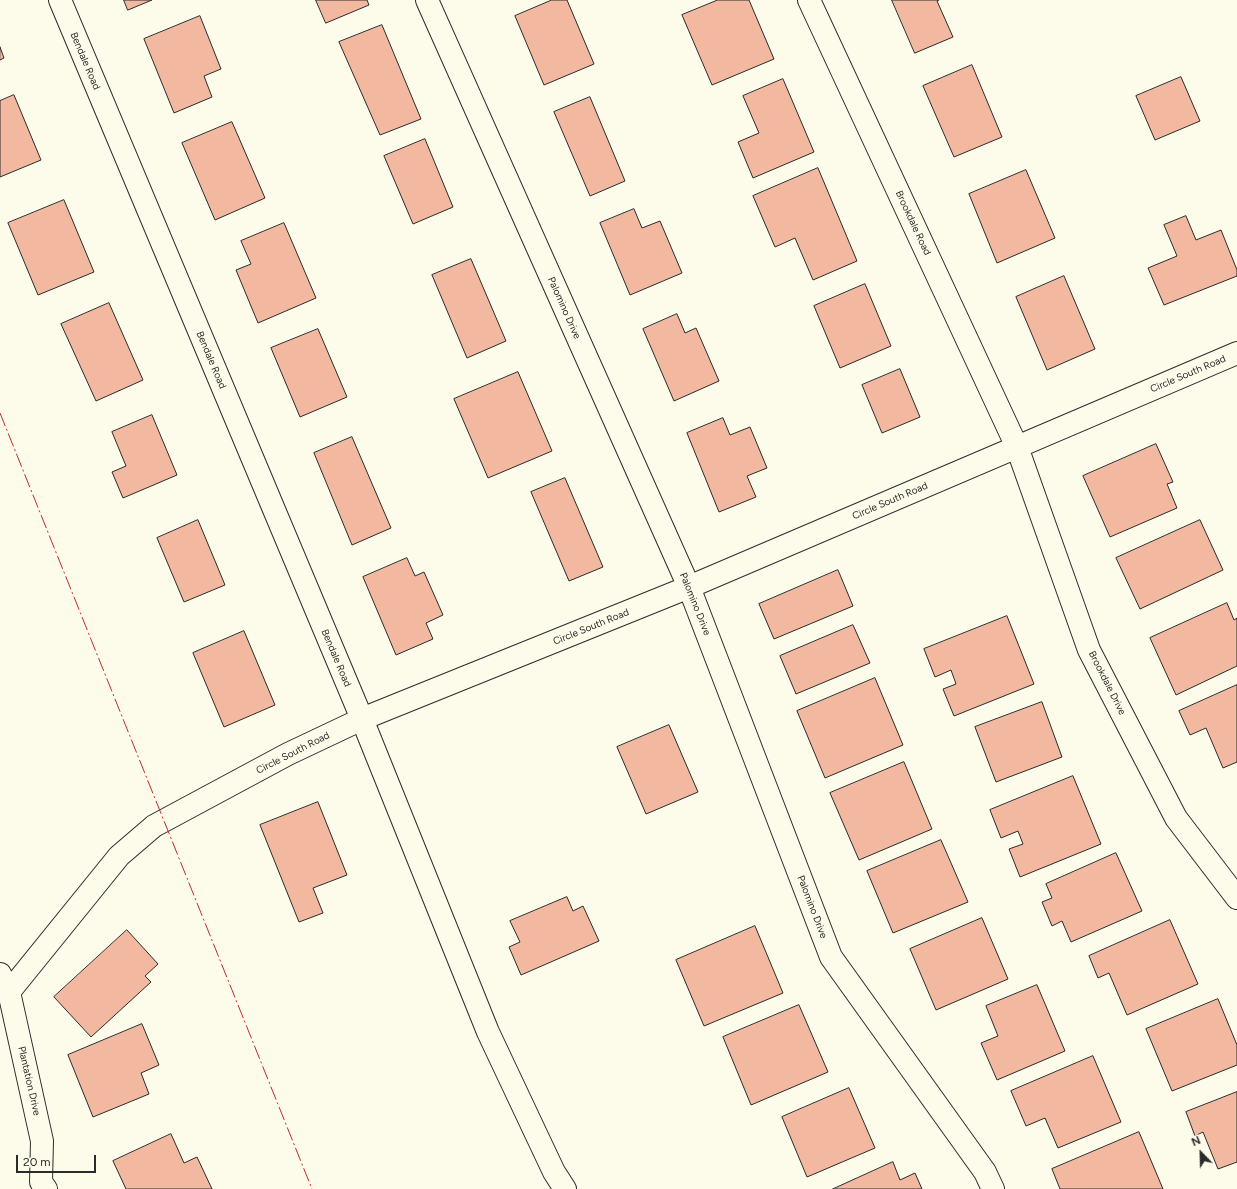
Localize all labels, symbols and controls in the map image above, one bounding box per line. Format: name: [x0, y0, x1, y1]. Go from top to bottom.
street label: Bendale Road: [68, 30, 102, 92]
street label: Brookdale Road: [893, 189, 933, 257]
street label: Palomino Drive: [545, 275, 583, 341]
street label: Bendale Road: [194, 329, 228, 391]
street label: Circle South Road: [1148, 353, 1228, 395]
street label: Circle South Road: [850, 480, 930, 522]
street label: Palomino Drive: [677, 571, 713, 637]
street label: Circle South Road: [551, 606, 631, 648]
street label: Bendale Road: [319, 627, 353, 689]
street label: Brookdale Drive: [1086, 649, 1128, 717]
street label: Circle South Road: [254, 729, 332, 777]
street label: Palomino Drive: [794, 874, 830, 940]
street label: Plantation Drive: [15, 1045, 43, 1117]
north arrow: [1181, 1133, 1221, 1173]
text: N: [1190, 1134, 1203, 1149]
scale bar: [18, 1147, 98, 1173]
text: 20 m: [23, 1155, 51, 1169]

